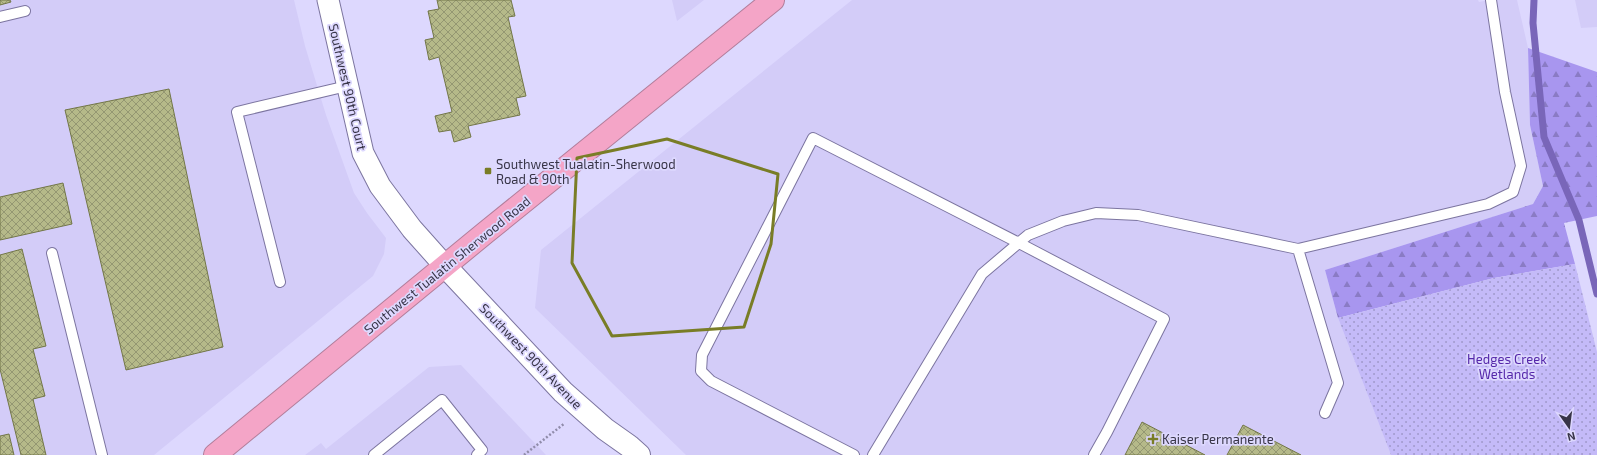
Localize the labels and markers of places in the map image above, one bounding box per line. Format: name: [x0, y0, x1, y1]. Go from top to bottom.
place label: Southwest Tualatin-Sherwood Road & 90th: [496, 156, 676, 187]
marker: Southwest Tualatin-Sherwood Road & 90th: [483, 166, 493, 176]
place label: Kaiser Permanente: [1162, 431, 1274, 447]
marker: Kaiser Permanente: [1147, 433, 1159, 445]

